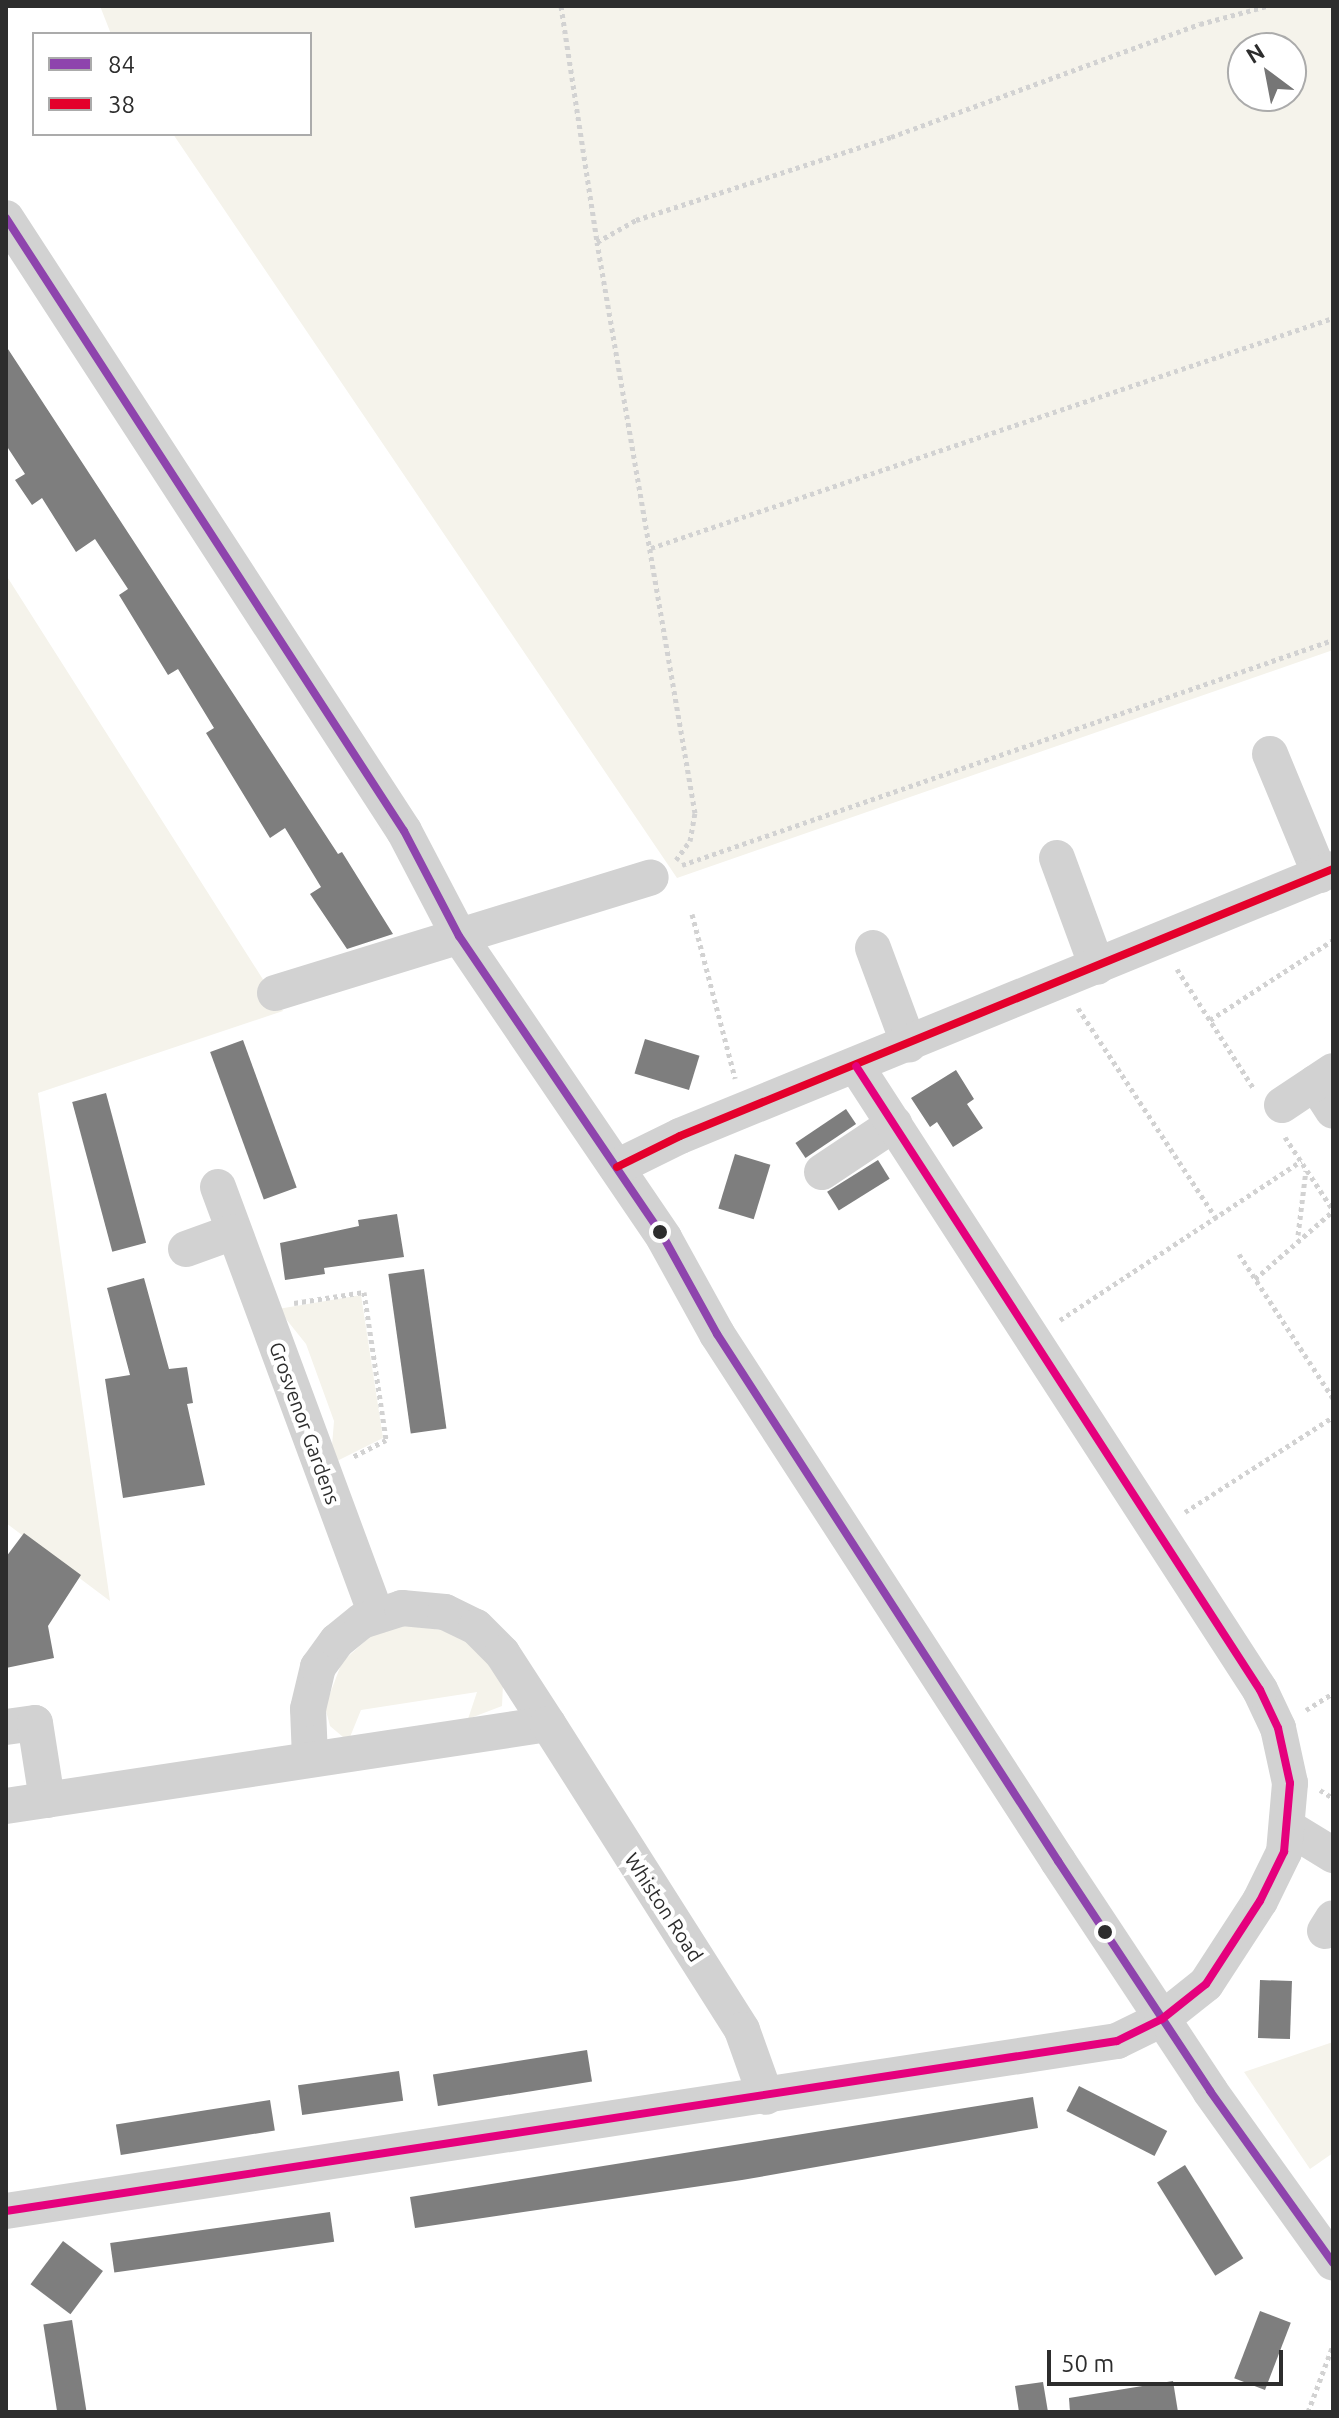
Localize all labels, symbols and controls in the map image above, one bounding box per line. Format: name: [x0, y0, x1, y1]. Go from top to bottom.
legend: [32, 32, 312, 136]
north arrow: [1227, 32, 1307, 112]
text: N: [1241, 38, 1269, 68]
text: 84: [108, 51, 135, 78]
text: 38: [108, 91, 135, 118]
unlabelled marker: [652, 1224, 668, 1240]
street label: Grosvenor Gardens: [264, 1338, 346, 1508]
street label: Whiston Road: [620, 1848, 708, 1966]
unlabelled marker: [1097, 1924, 1113, 1940]
scale bar: [1051, 2334, 1287, 2384]
text: 50 m: [1061, 2350, 1114, 2377]

